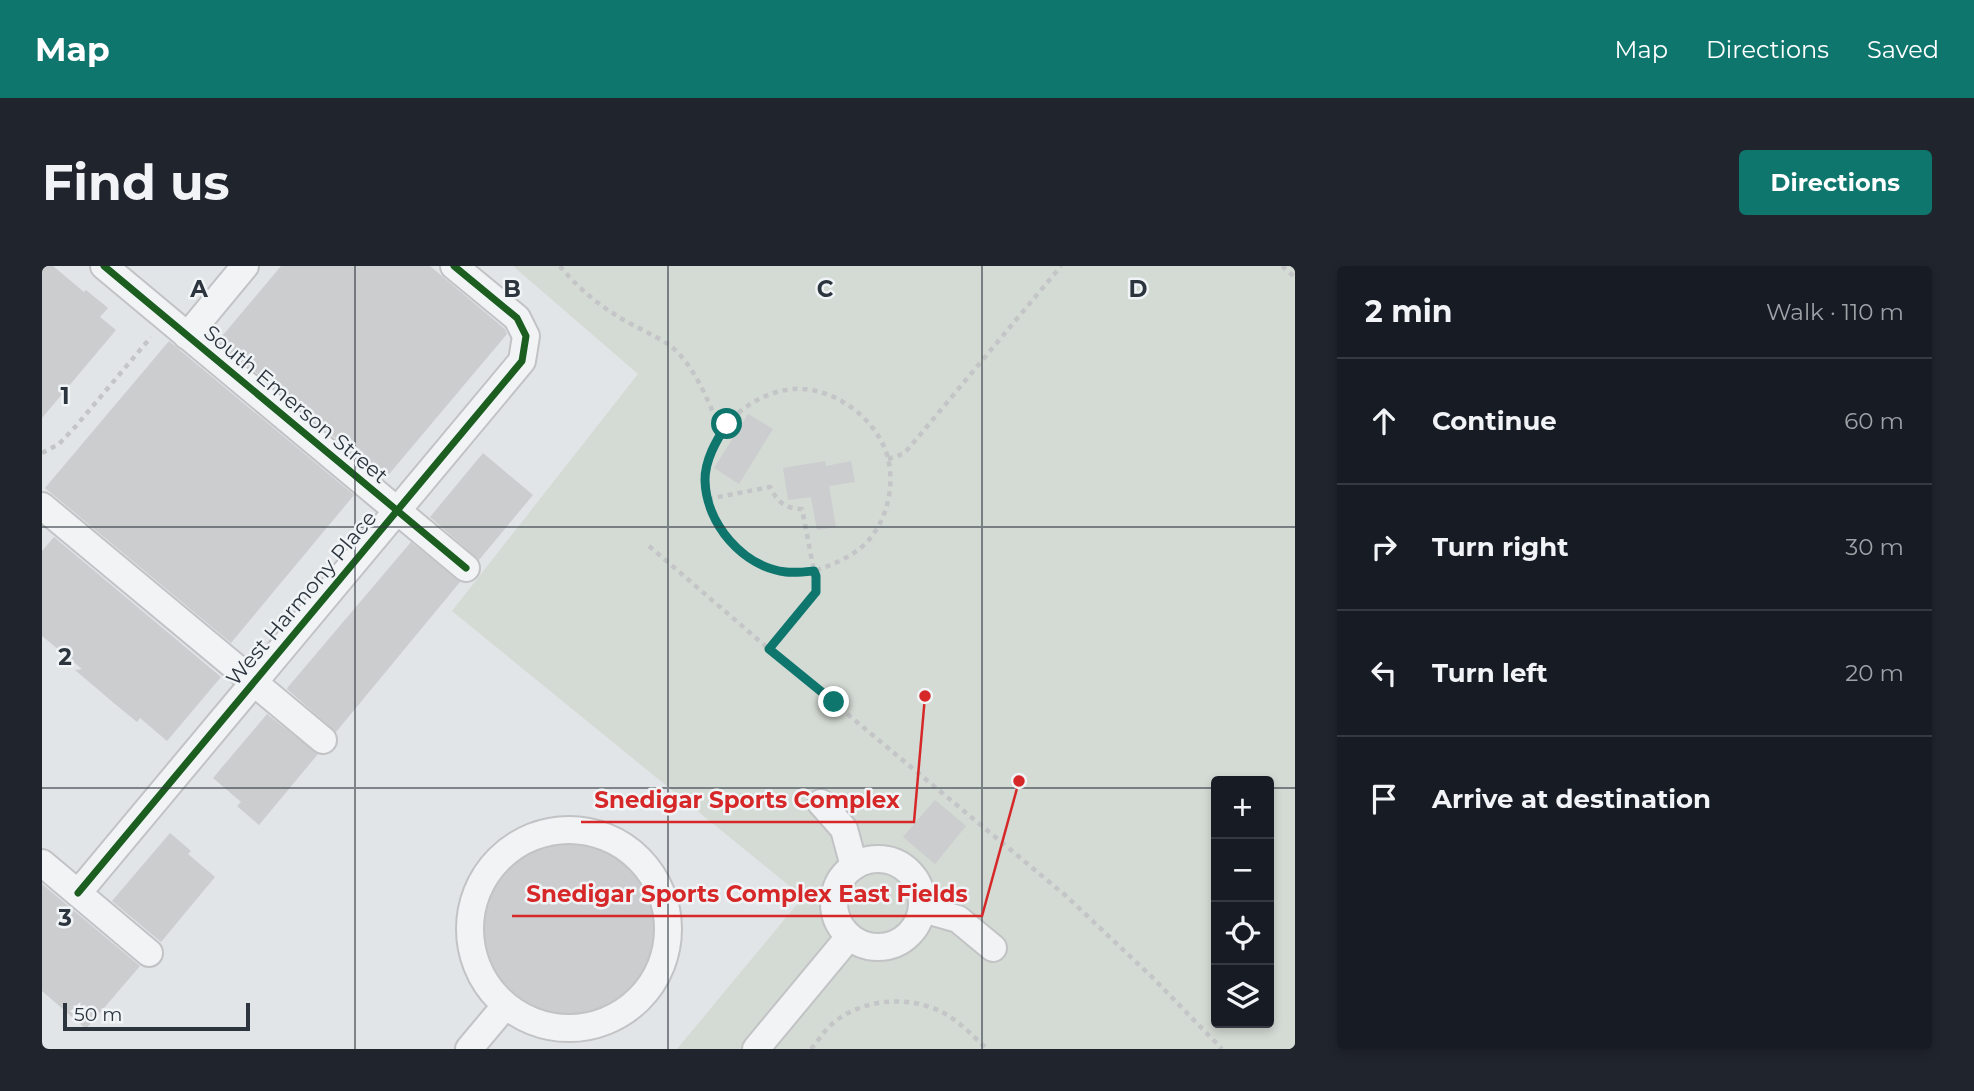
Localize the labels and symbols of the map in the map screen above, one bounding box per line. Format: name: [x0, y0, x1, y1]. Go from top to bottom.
text: A: [189, 275, 208, 303]
text: B: [503, 275, 521, 303]
text: C: [817, 275, 834, 303]
text: D: [1129, 275, 1148, 303]
street label: South Emerson Street: [199, 320, 393, 488]
text: 1: [60, 382, 70, 410]
route start: [711, 408, 742, 439]
street label: West Harmony Place: [221, 506, 381, 690]
text: 2: [58, 643, 72, 671]
route end: [818, 686, 849, 717]
callout: Snedigar Sports Complex: [581, 778, 914, 822]
text: Snedigar Sports Complex: [594, 786, 900, 814]
callout: Snedigar Sports Complex East Fields: [512, 872, 982, 916]
text: Snedigar Sports Complex East Fields: [526, 880, 968, 908]
text: 3: [57, 904, 72, 932]
scale bar: [63, 1000, 250, 1032]

